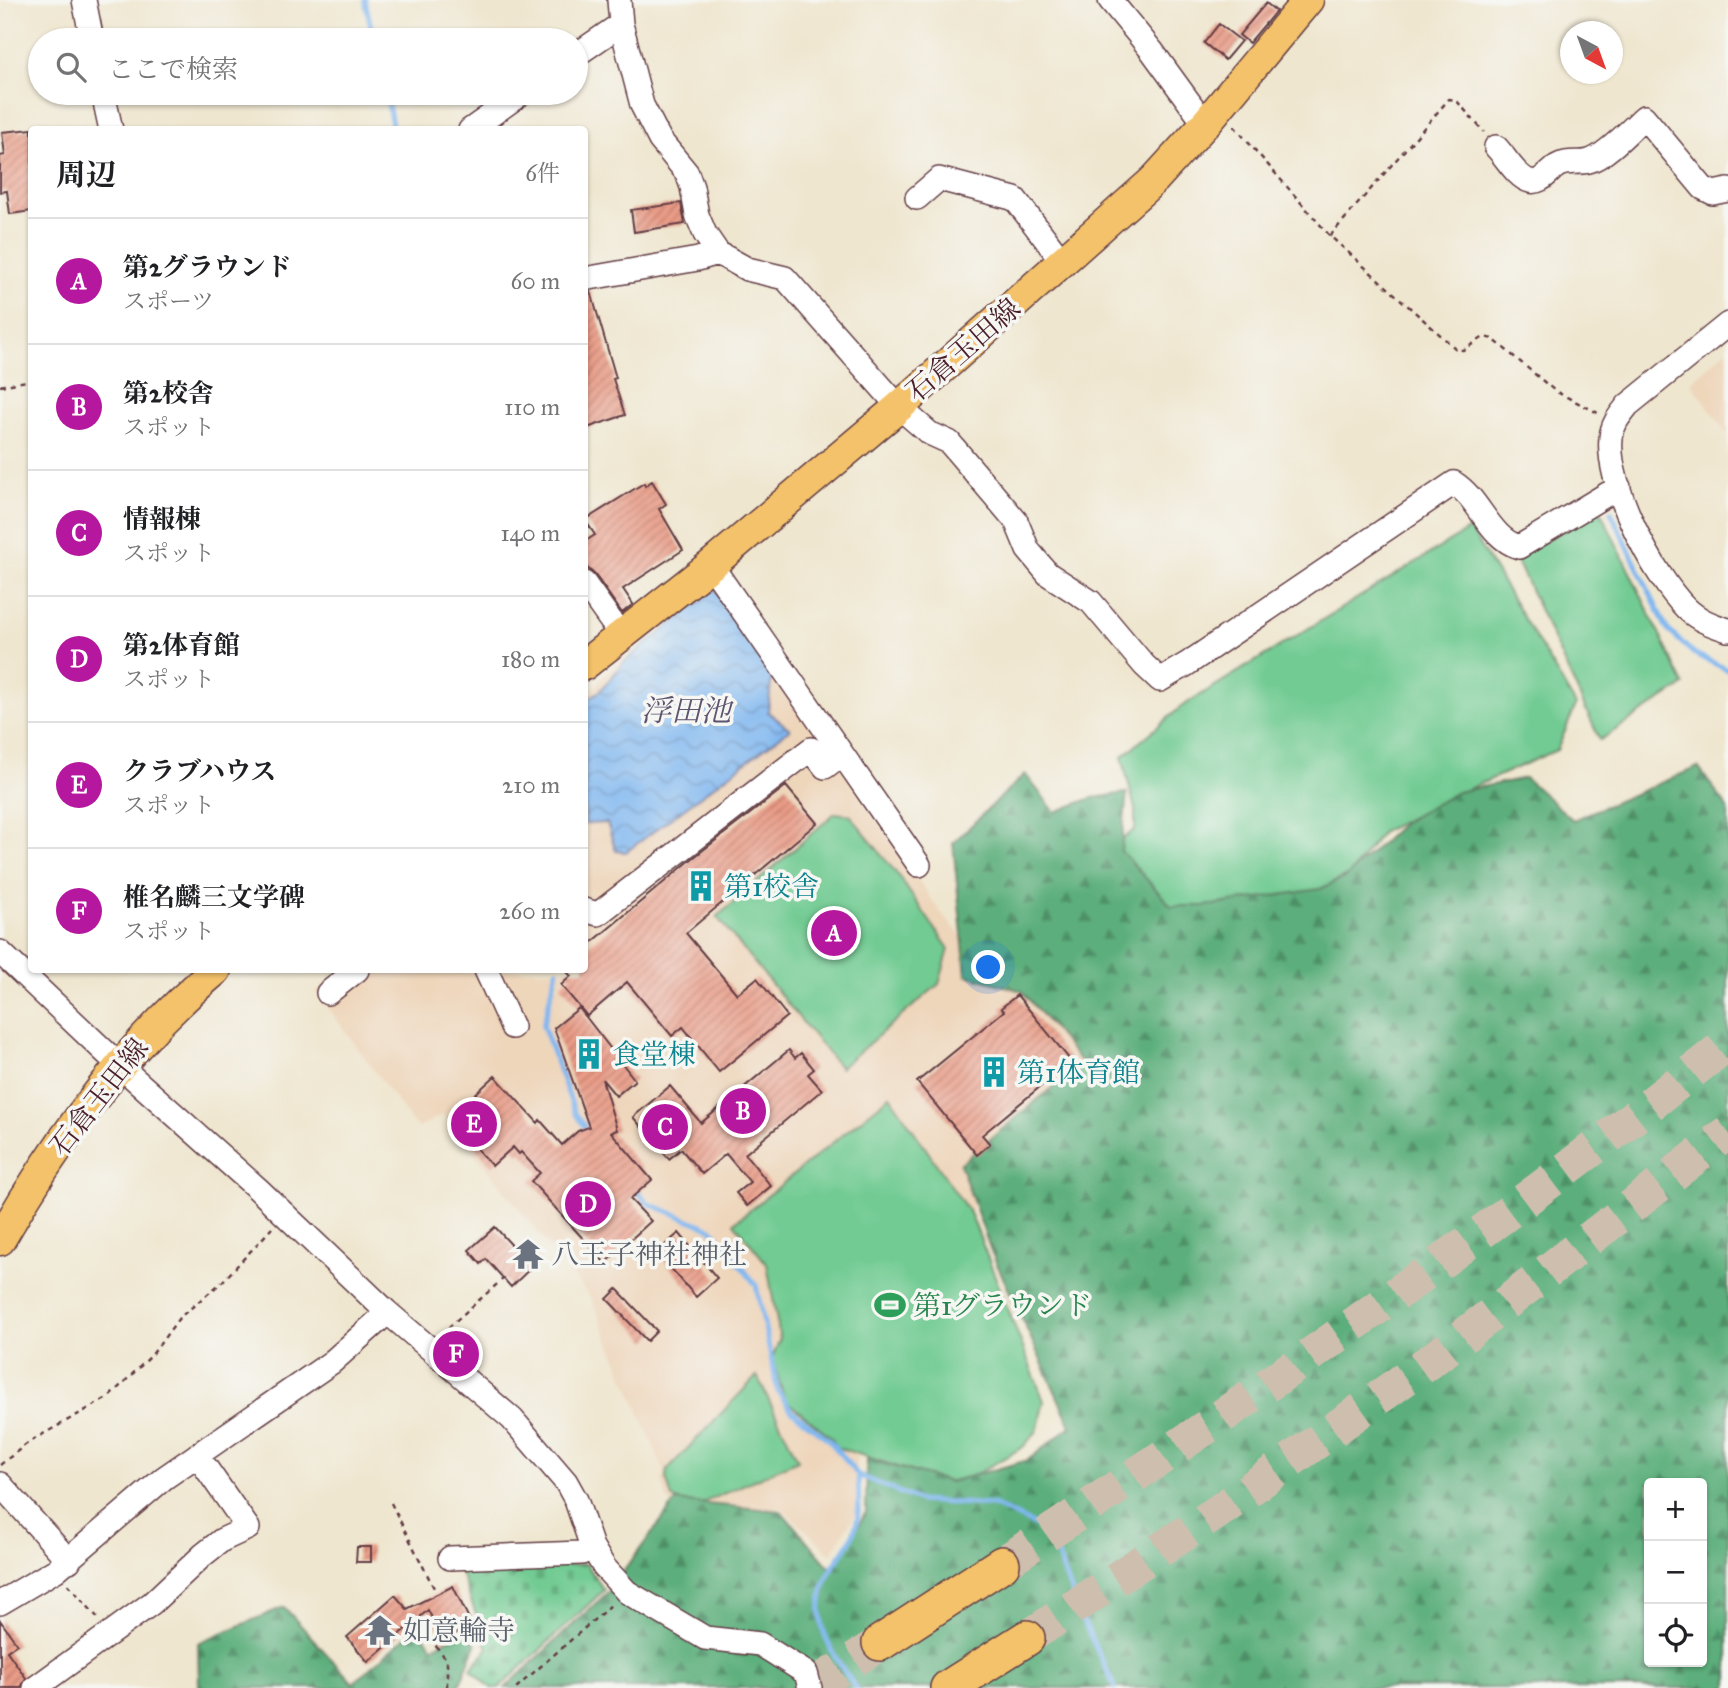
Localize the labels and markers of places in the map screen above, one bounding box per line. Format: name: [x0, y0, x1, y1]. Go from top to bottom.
building icon: 第1校舎: [684, 869, 718, 903]
place label: 第1校舎: [724, 869, 819, 904]
pin: A: [811, 907, 857, 959]
building icon: 食堂棟: [572, 1037, 606, 1071]
place label: 食堂棟: [612, 1037, 696, 1072]
building icon: 第1体育館: [977, 1055, 1011, 1089]
place label: 第1体育館: [1017, 1055, 1140, 1090]
pin: B: [720, 1085, 766, 1137]
pin: E: [451, 1098, 497, 1150]
pin: C: [642, 1101, 688, 1153]
pin: D: [565, 1178, 611, 1230]
temple icon: 八王子神社神社: [511, 1237, 545, 1271]
place label: 八王子神社神社: [551, 1237, 747, 1272]
sports icon: 第1グラウンド: [873, 1288, 907, 1322]
place label: 第1グラウンド: [913, 1288, 1092, 1323]
pin: F: [433, 1328, 479, 1380]
temple icon: 如意輪寺: [363, 1613, 397, 1647]
place label: 如意輪寺: [403, 1613, 515, 1648]

